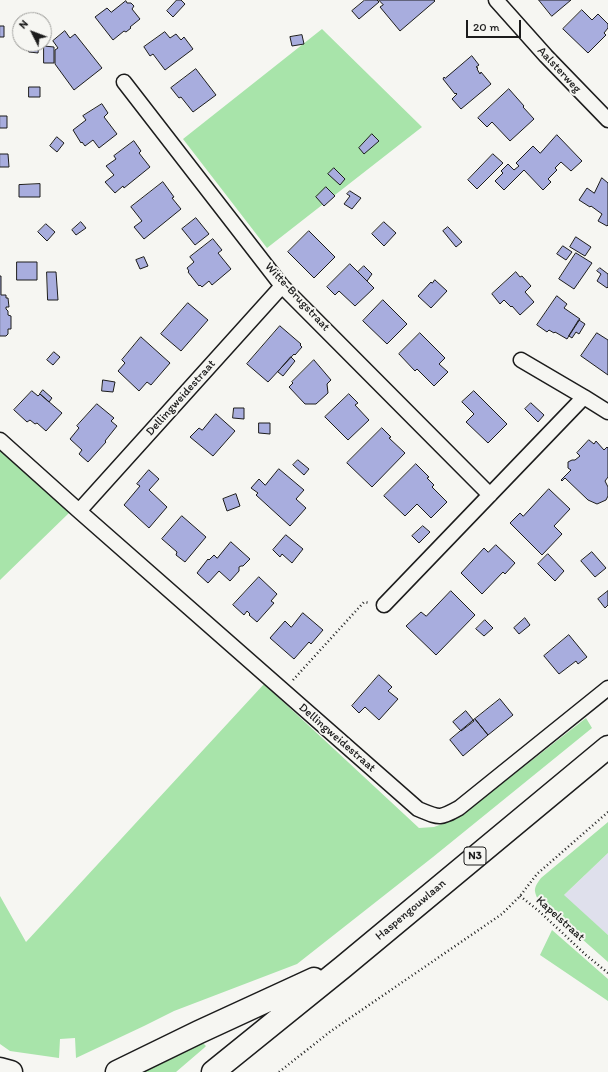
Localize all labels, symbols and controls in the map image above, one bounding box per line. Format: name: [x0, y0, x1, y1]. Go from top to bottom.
north arrow: [12, 12, 52, 52]
scale bar: [468, 12, 523, 38]
text: N: [16, 17, 31, 31]
text: 20 m: [473, 20, 500, 34]
street label: Aalsterweg: [534, 44, 584, 96]
street label: Witte-Brugstraat: [262, 260, 332, 334]
street label: Dellingweidestraat: [143, 357, 219, 439]
street label: Dellingweidestraat: [296, 701, 378, 775]
road number: N3: [464, 847, 486, 865]
street label: Haspengouwlaan: [373, 876, 449, 944]
street label: Kapelstraat: [533, 893, 587, 945]

